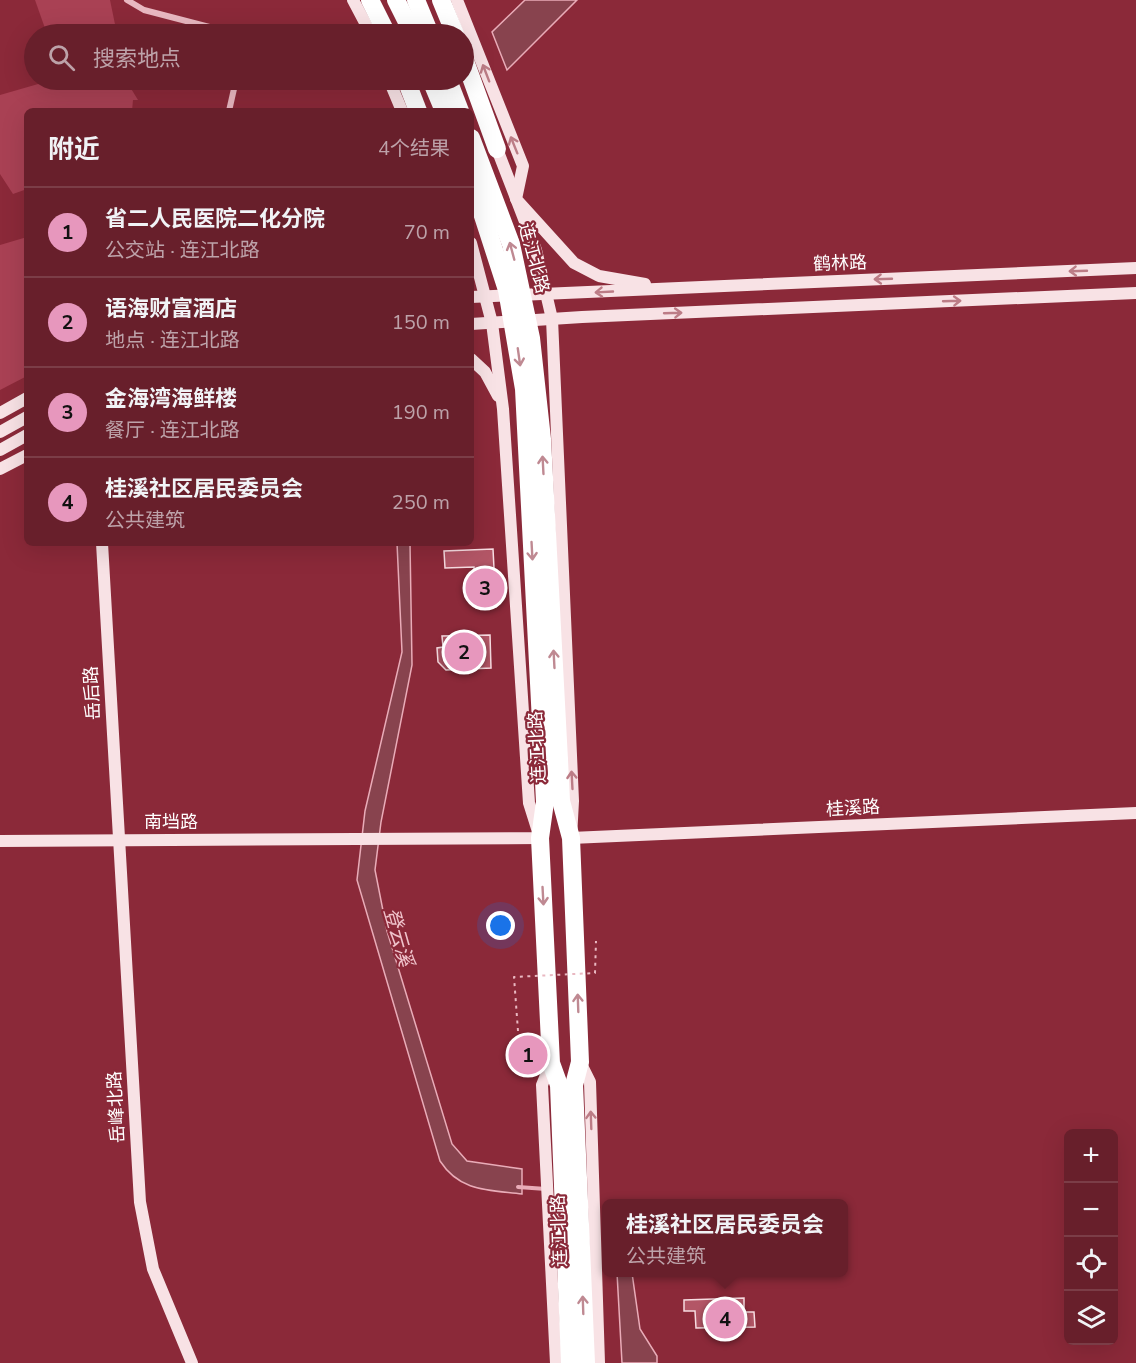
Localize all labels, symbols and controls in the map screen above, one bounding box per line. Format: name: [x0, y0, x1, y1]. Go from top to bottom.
search box: [24, 24, 474, 90]
icon: search: [45, 41, 78, 74]
text: 搜索地点: [93, 44, 181, 74]
one-way arrow: [479, 64, 490, 83]
text: 附近: [48, 132, 100, 167]
text: 4个结果: [378, 135, 450, 162]
one-way arrow: [508, 136, 519, 155]
text: 省二人民医院二化分院: [105, 204, 325, 234]
text: 1: [62, 219, 74, 246]
text: 70 m: [404, 219, 450, 246]
street label: 连江北路: [513, 220, 555, 296]
text: 公交站 · 连江北路: [105, 237, 260, 264]
one-way arrow: [506, 242, 518, 261]
street label: 鹤林路: [813, 250, 867, 276]
one-way arrow: [1068, 265, 1088, 276]
one-way arrow: [873, 274, 893, 285]
one-way arrow: [595, 286, 615, 297]
text: 语海财富酒店: [105, 294, 237, 324]
one-way arrow: [941, 296, 961, 307]
one-way arrow: [662, 307, 682, 318]
text: 2: [62, 309, 74, 336]
text: 150 m: [392, 309, 450, 336]
text: 地点 · 连江北路: [105, 327, 240, 354]
one-way arrow: [513, 346, 524, 366]
text: 金海湾海鲜楼: [105, 384, 237, 414]
text: 3: [62, 399, 74, 426]
text: 190 m: [392, 399, 450, 426]
text: 餐厅 · 连江北路: [105, 417, 240, 444]
one-way arrow: [538, 455, 549, 475]
text: 桂溪社区居民委员会: [105, 474, 303, 504]
text: 4: [62, 489, 74, 516]
text: 250 m: [392, 489, 450, 516]
text: 公共建筑: [105, 507, 185, 534]
one-way arrow: [527, 541, 538, 560]
pin: 3: [466, 566, 504, 610]
pin: 2: [444, 630, 484, 674]
one-way arrow: [548, 650, 559, 670]
street label: 岳后路: [79, 665, 105, 721]
street label: 连江北路: [523, 710, 551, 784]
one-way arrow: [567, 770, 578, 790]
street label: 桂溪路: [825, 795, 881, 821]
street label: 南垱路: [144, 810, 198, 834]
one-way arrow: [538, 886, 549, 906]
water label: 登云溪: [377, 905, 420, 972]
your location: [486, 911, 515, 940]
one-way arrow: [572, 994, 583, 1014]
pin: 1: [508, 1032, 548, 1078]
street label: 岳峰北路: [102, 1070, 130, 1144]
one-way arrow: [585, 1110, 597, 1130]
map controls: [1064, 1129, 1118, 1345]
button: +: [1064, 1129, 1118, 1183]
button: −: [1064, 1183, 1118, 1237]
street label: 连江北路: [546, 1195, 572, 1267]
popup: [602, 1199, 848, 1277]
text: 桂溪社区居民委员会: [626, 1210, 824, 1240]
button: locate: [1064, 1237, 1118, 1291]
text: 公共建筑: [626, 1243, 706, 1270]
button: layers: [1064, 1291, 1118, 1345]
one-way arrow: [578, 1295, 589, 1315]
pin: 4: [706, 1296, 744, 1342]

